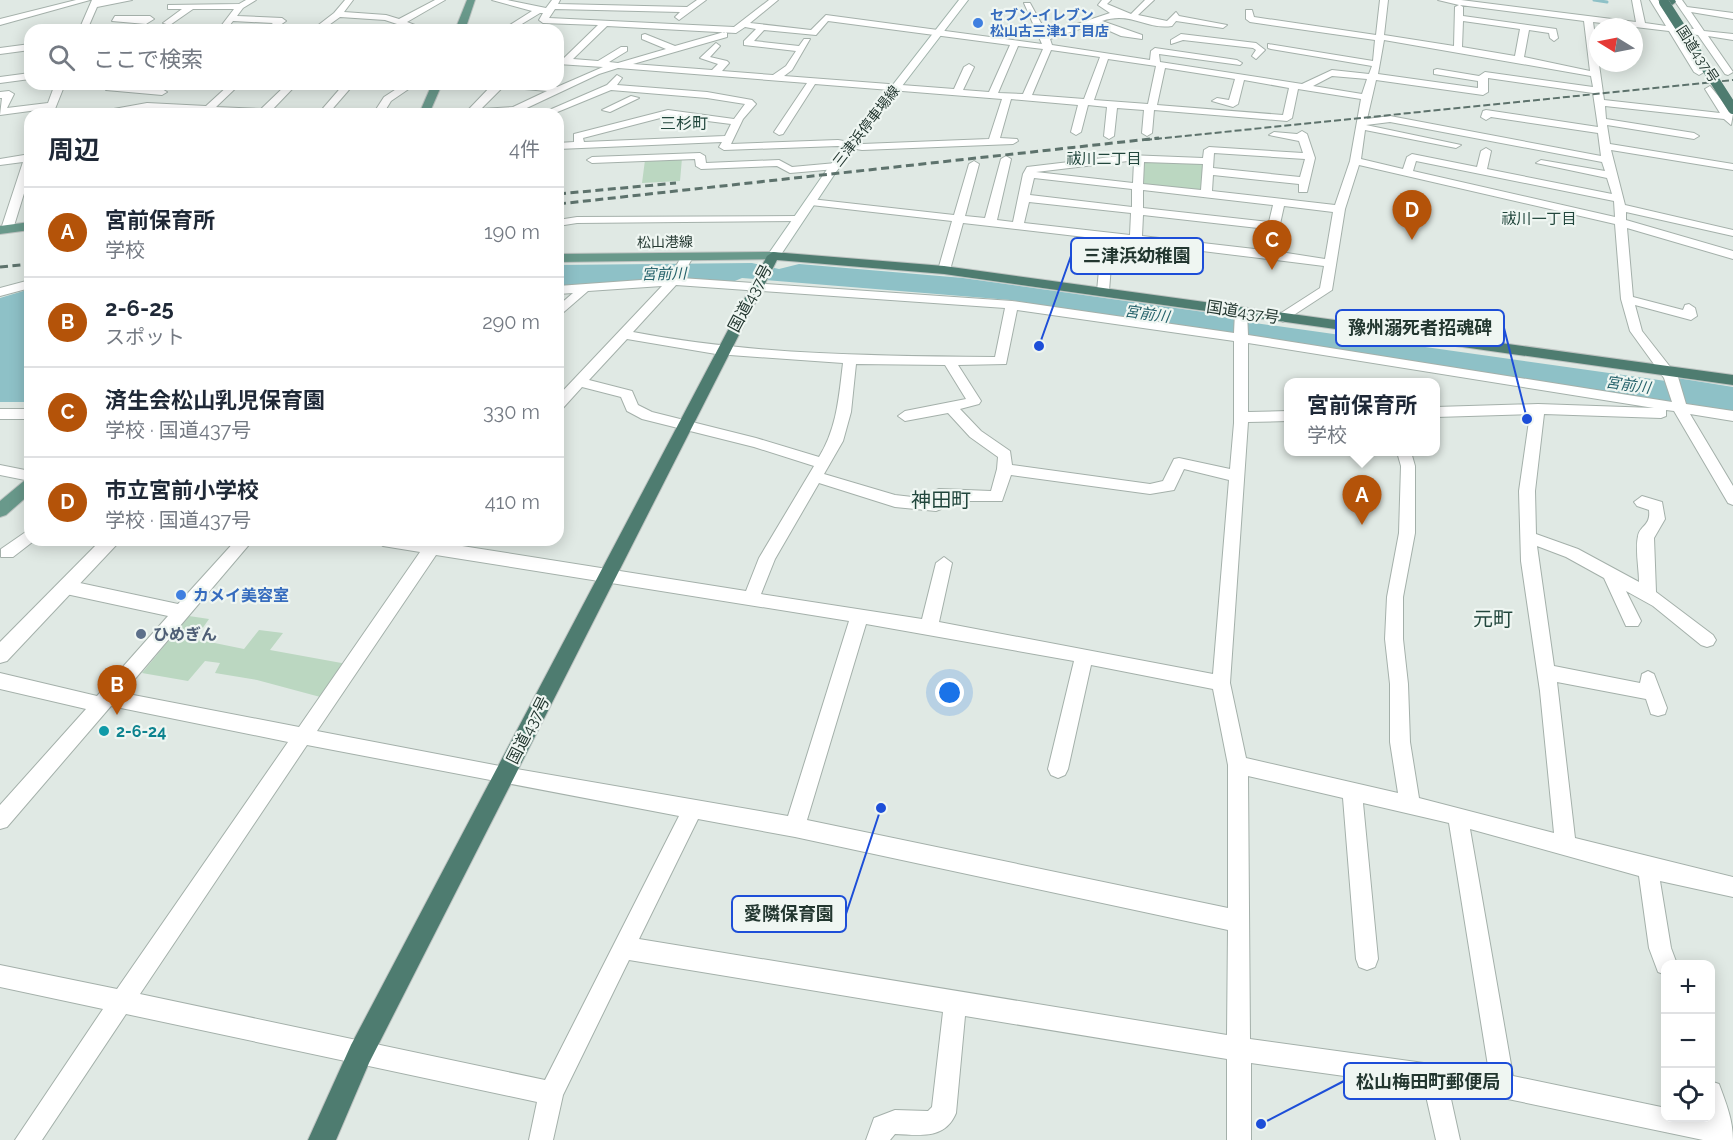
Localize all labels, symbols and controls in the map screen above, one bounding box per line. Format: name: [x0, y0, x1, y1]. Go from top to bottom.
place label: セブン-イレブン 松山古三津1丁目店: [990, 7, 1109, 39]
marker: セブン-イレブン 松山古三津1丁目店: [971, 16, 985, 30]
north arrow: [1589, 18, 1643, 72]
street label: 国道437号: [1674, 23, 1722, 85]
search box: [24, 24, 564, 90]
icon: search: [45, 41, 78, 74]
text: ここで検索: [93, 46, 203, 72]
street label: 三津浜停車場線: [830, 82, 902, 170]
district label: 三杉町: [660, 114, 708, 133]
text: 周辺: [48, 135, 100, 165]
text: 4件: [509, 137, 540, 161]
district label: 祓川二丁目: [1066, 150, 1142, 168]
pin: D: [1392, 190, 1432, 240]
text: 宮前保育所: [105, 207, 215, 233]
district label: 祓川一丁目: [1501, 210, 1577, 228]
text: A: [61, 220, 74, 244]
text: 190 m: [484, 220, 540, 244]
pin: C: [1252, 220, 1292, 270]
street label: 松山港線: [637, 234, 693, 250]
text: 学校: [105, 238, 145, 262]
callout: 三津浜幼稚園: [1071, 238, 1203, 274]
text: 三津浜幼稚園: [1083, 245, 1191, 266]
street label: 国道437号: [724, 261, 776, 335]
water label: 宮前川: [641, 265, 689, 283]
text: 2-6-25: [105, 295, 174, 321]
street label: 国道437号: [1205, 297, 1281, 327]
water label: 宮前川: [1123, 302, 1173, 326]
text: B: [61, 310, 74, 334]
text: 290 m: [482, 310, 540, 334]
callout: 豫州溺死者招魂碑: [1336, 310, 1504, 346]
text: 豫州溺死者招魂碑: [1348, 317, 1492, 338]
text: スポット: [105, 325, 185, 349]
water label: 宮前川: [1604, 373, 1654, 397]
popup: [1284, 378, 1440, 456]
text: 済生会松山乳児保育園: [105, 387, 325, 413]
text: 宮前保育所: [1307, 392, 1417, 418]
text: C: [61, 400, 74, 424]
text: 330 m: [483, 400, 540, 424]
text: 学校 · 国道437号: [105, 418, 251, 442]
text: 学校: [1307, 423, 1347, 447]
pin: A: [1342, 476, 1382, 525]
text: 市立宮前小学校: [105, 477, 259, 503]
district label: 神田町: [911, 488, 971, 512]
text: D: [60, 490, 75, 514]
text: 410 m: [485, 490, 540, 514]
text: 学校 · 国道437号: [105, 508, 251, 532]
place label: カメイ美容室: [193, 586, 289, 605]
marker: カメイ美容室: [174, 588, 188, 602]
district label: 元町: [1473, 607, 1513, 631]
place label: ひめぎん: [153, 625, 217, 644]
marker: ひめぎん: [134, 627, 148, 641]
pin: B: [98, 666, 136, 715]
your location: [935, 678, 964, 707]
street label: 国道437号: [503, 693, 553, 767]
place label: 2-6-24: [116, 722, 166, 741]
marker: 2-6-24: [97, 724, 111, 738]
callout: 愛隣保育園: [732, 896, 846, 932]
text: 愛隣保育園: [744, 903, 834, 924]
map controls: [1661, 960, 1715, 1122]
button: +: [1661, 960, 1715, 1014]
button: −: [1661, 1014, 1715, 1068]
callout: 松山梅田町郵便局: [1344, 1063, 1512, 1099]
button: locate: [1661, 1068, 1715, 1122]
text: 松山梅田町郵便局: [1356, 1071, 1500, 1092]

